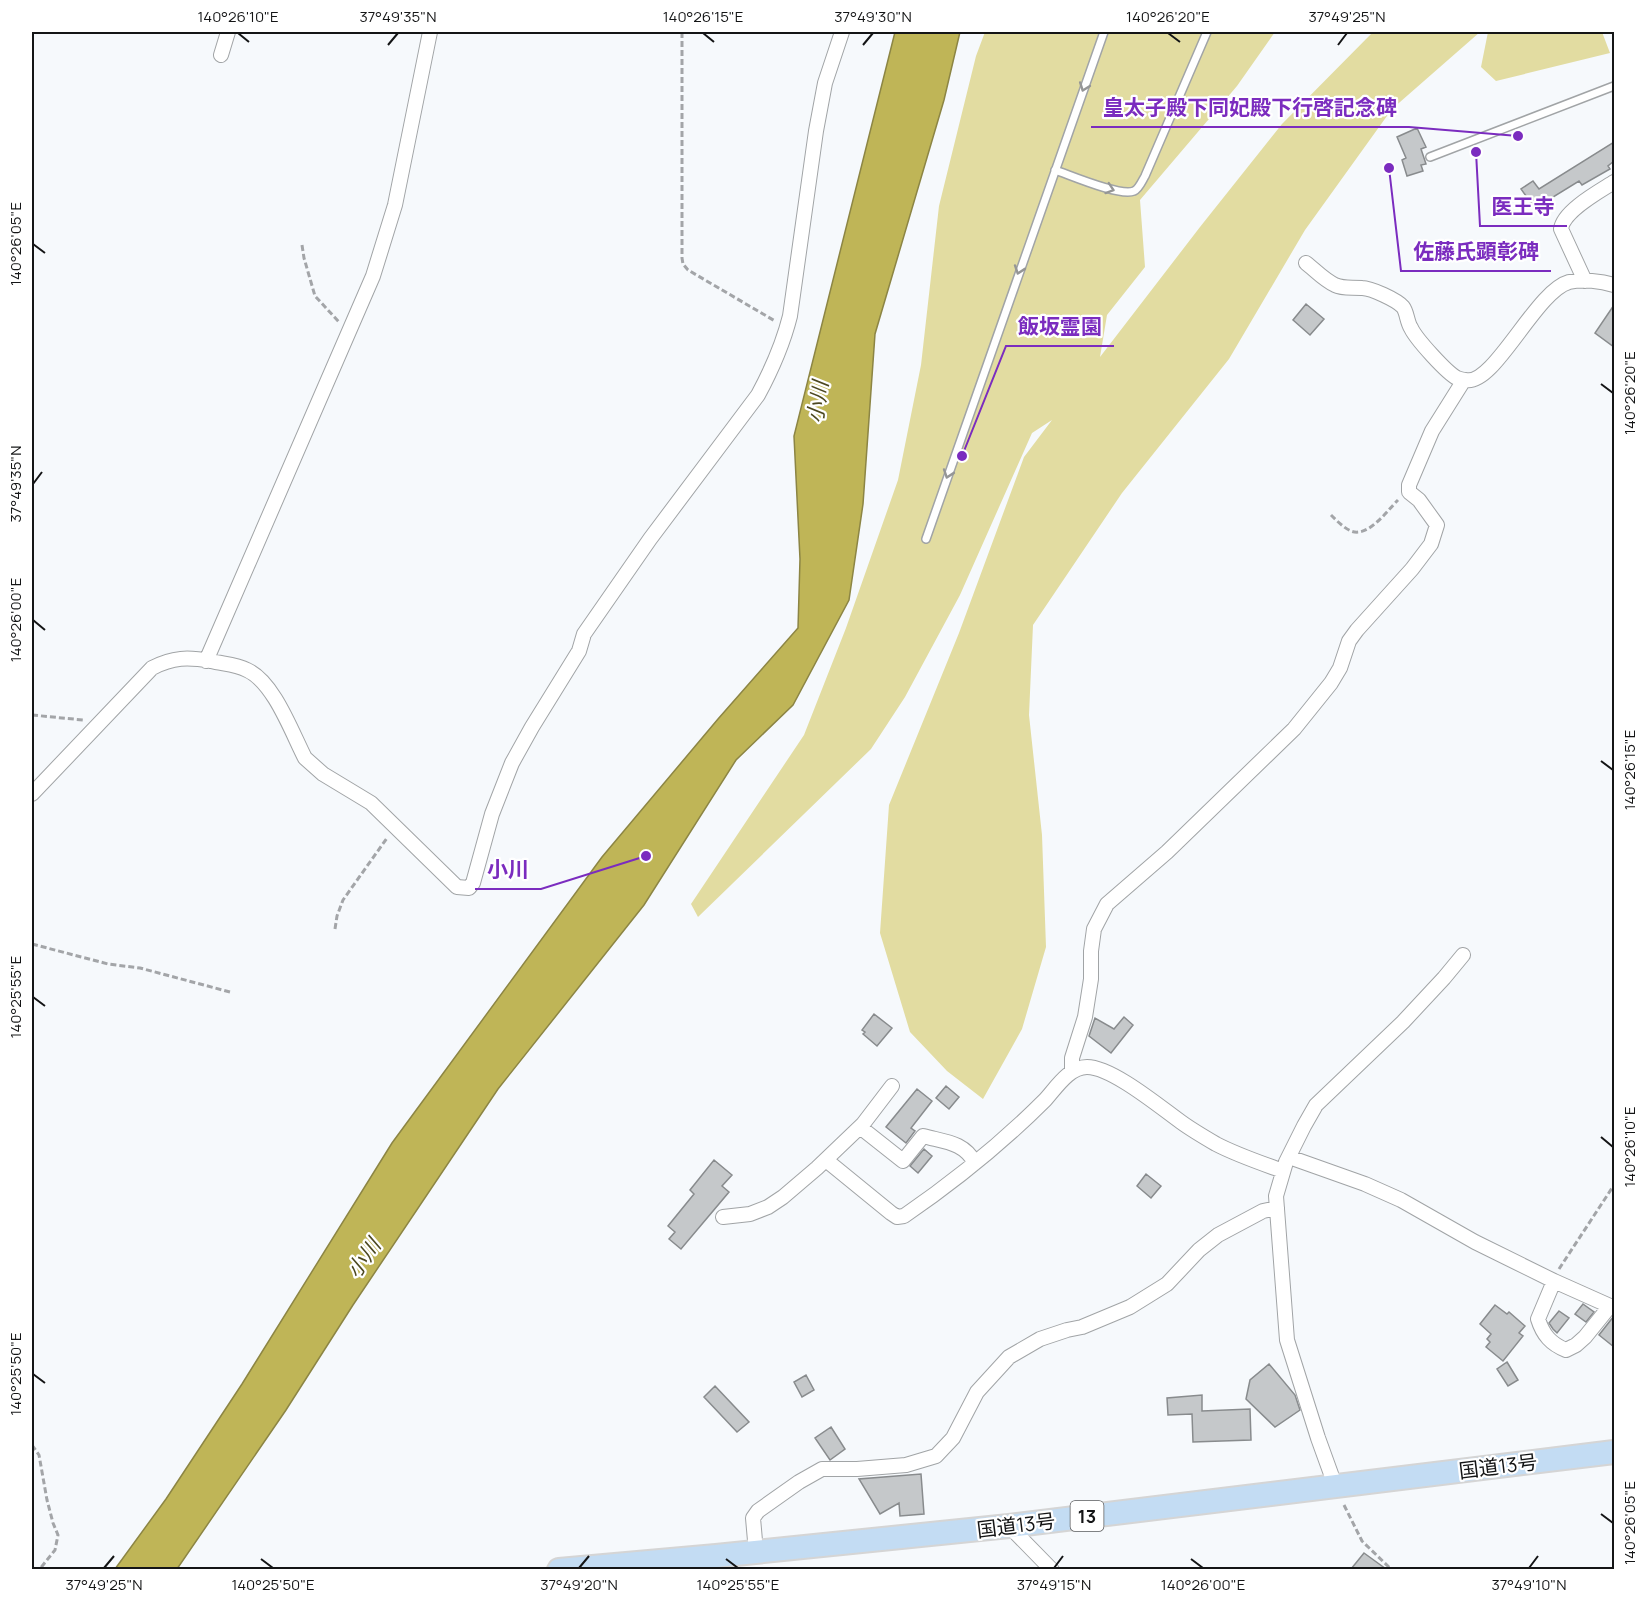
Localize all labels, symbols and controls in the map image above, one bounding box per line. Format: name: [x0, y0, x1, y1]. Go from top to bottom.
text: 140°26'10"E: [197, 6, 279, 27]
text: 37°49'35"N: [360, 6, 436, 27]
text: 140°26'15"E: [663, 6, 743, 27]
text: 37°49'30"N: [834, 6, 912, 27]
text: 140°26'20"E: [1126, 6, 1210, 27]
text: 37°49'25"N: [1308, 6, 1386, 27]
one-way arrow: [1079, 81, 1092, 91]
callout: 皇太子殿下同妃殿下行啓記念碑: [1091, 88, 1409, 127]
text: 皇太子殿下同妃殿下行啓記念碑: [1103, 93, 1397, 121]
one-way arrow: [1104, 182, 1115, 194]
callout: 医王寺: [1480, 187, 1567, 226]
text: 医王寺: [1492, 192, 1555, 220]
text: 140°26'05"E: [5, 202, 26, 286]
callout: 佐藤氏顕彰碑: [1401, 232, 1551, 271]
text: 佐藤氏顕彰碑: [1413, 237, 1539, 265]
one-way arrow: [1014, 265, 1027, 275]
callout: 飯坂霊園: [1006, 307, 1114, 346]
text: 飯坂霊園: [1017, 312, 1102, 340]
text: 140°26'20"E: [1619, 351, 1640, 435]
water label: 小川: [800, 377, 834, 425]
text: 37°49'35"N: [5, 446, 26, 522]
one-way arrow: [943, 468, 956, 479]
text: 140°26'00"E: [5, 578, 26, 662]
text: 140°26'15"E: [1619, 730, 1640, 810]
callout: 小川: [475, 850, 541, 889]
text: 小川: [487, 855, 529, 883]
text: 140°25'55"E: [5, 956, 26, 1038]
text: 140°26'10"E: [1619, 1106, 1640, 1188]
water label: 小川: [339, 1231, 388, 1283]
text: 140°25'50"E: [5, 1332, 26, 1416]
street label: 国道13号: [1457, 1448, 1539, 1484]
text: 140°26'05"E: [1619, 1481, 1640, 1565]
road number: 13: [1070, 1501, 1104, 1531]
street label: 国道13号: [975, 1507, 1057, 1543]
text: 37°49'25"N: [65, 1574, 143, 1595]
text: 140°25'50"E: [231, 1574, 315, 1595]
text: 37°49'20"N: [540, 1574, 618, 1595]
text: 140°25'55"E: [697, 1574, 779, 1595]
text: 37°49'15"N: [1017, 1574, 1091, 1595]
text: 140°26'00"E: [1161, 1574, 1245, 1595]
text: 37°49'10"N: [1492, 1574, 1566, 1595]

